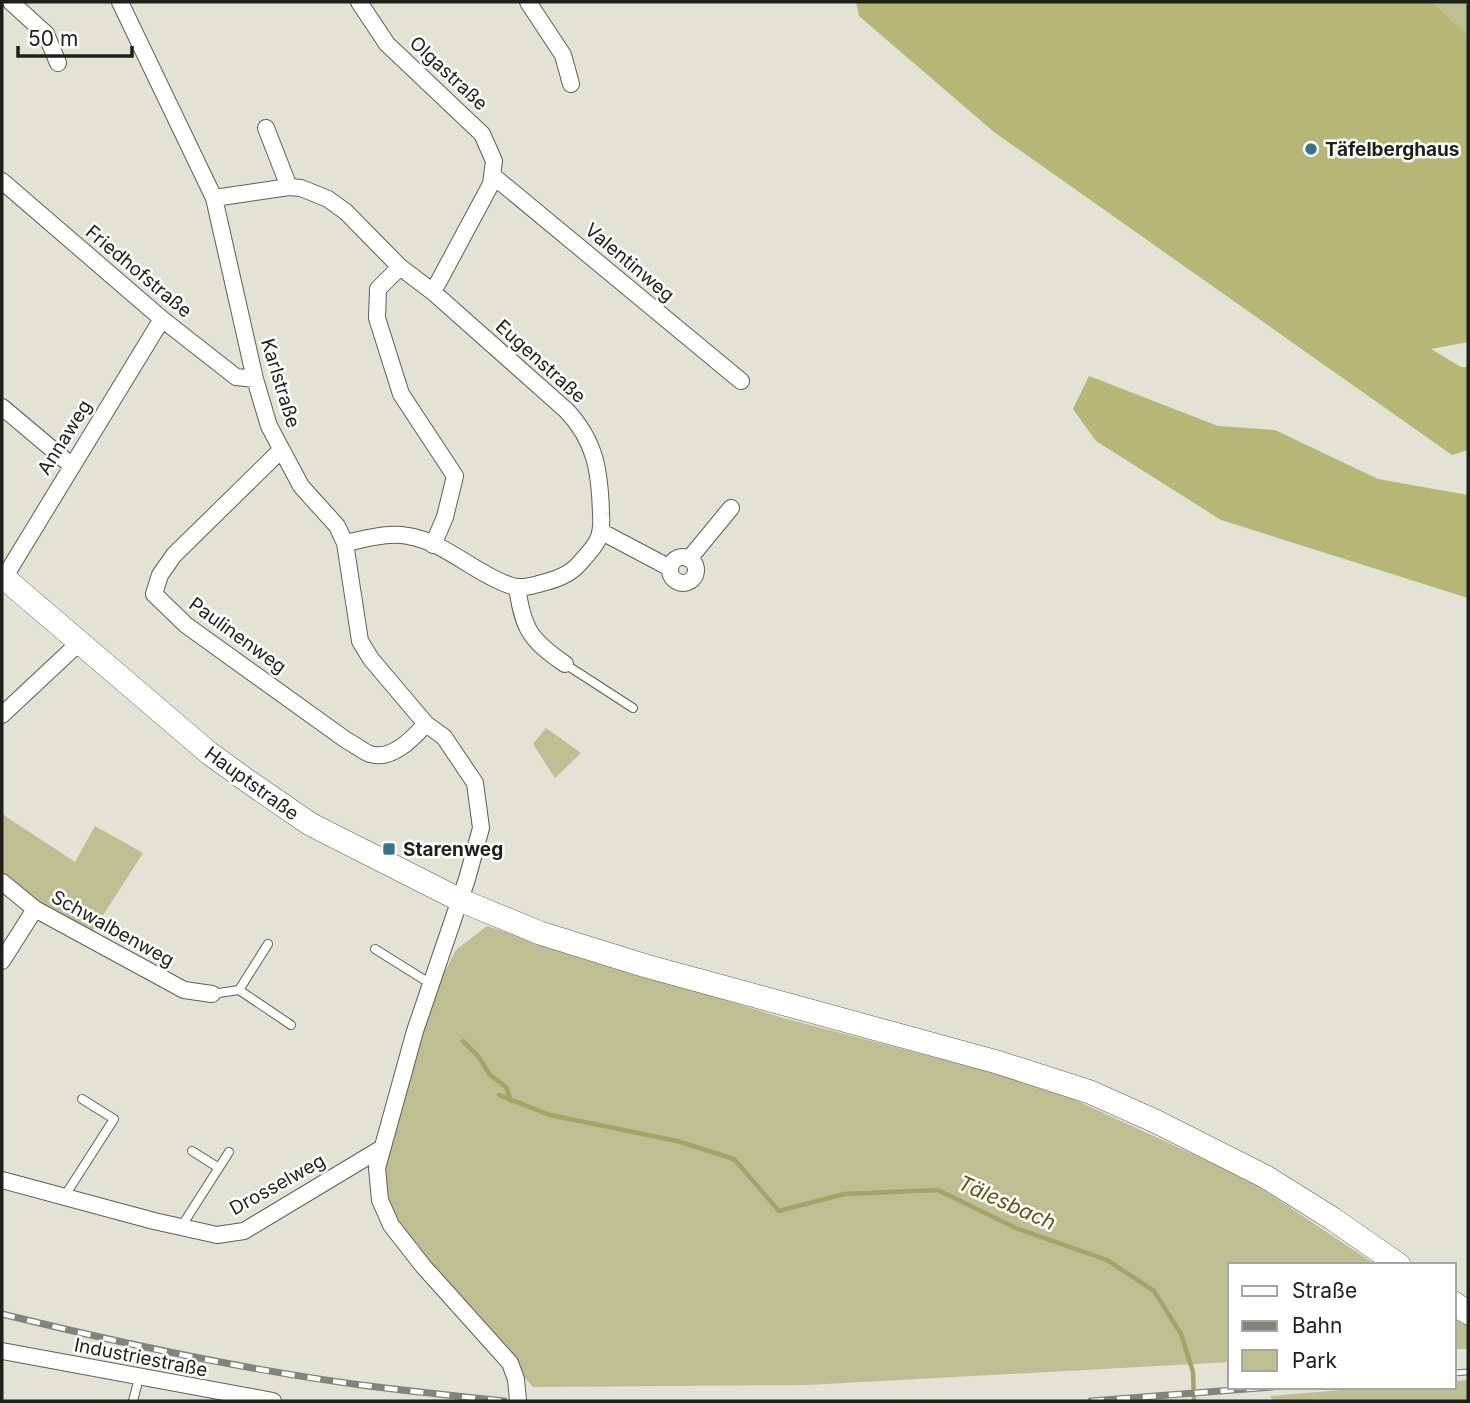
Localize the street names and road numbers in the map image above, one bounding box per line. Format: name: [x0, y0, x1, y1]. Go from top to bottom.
street label: Olgastraße: [405, 31, 492, 115]
street label: Valentinweg: [580, 218, 679, 306]
street label: Friedhofstraße: [81, 220, 196, 322]
street label: Eugenstraße: [491, 315, 591, 408]
street label: Karlstraße: [256, 336, 305, 431]
street label: Annaweg: [32, 395, 96, 479]
street label: Paulinenweg: [185, 592, 291, 678]
street label: Hauptstraße: [200, 742, 303, 825]
street label: Schwalbenweg: [47, 885, 178, 972]
street label: Drosselweg: [225, 1149, 329, 1220]
street label: Industriestraße: [72, 1333, 210, 1382]

